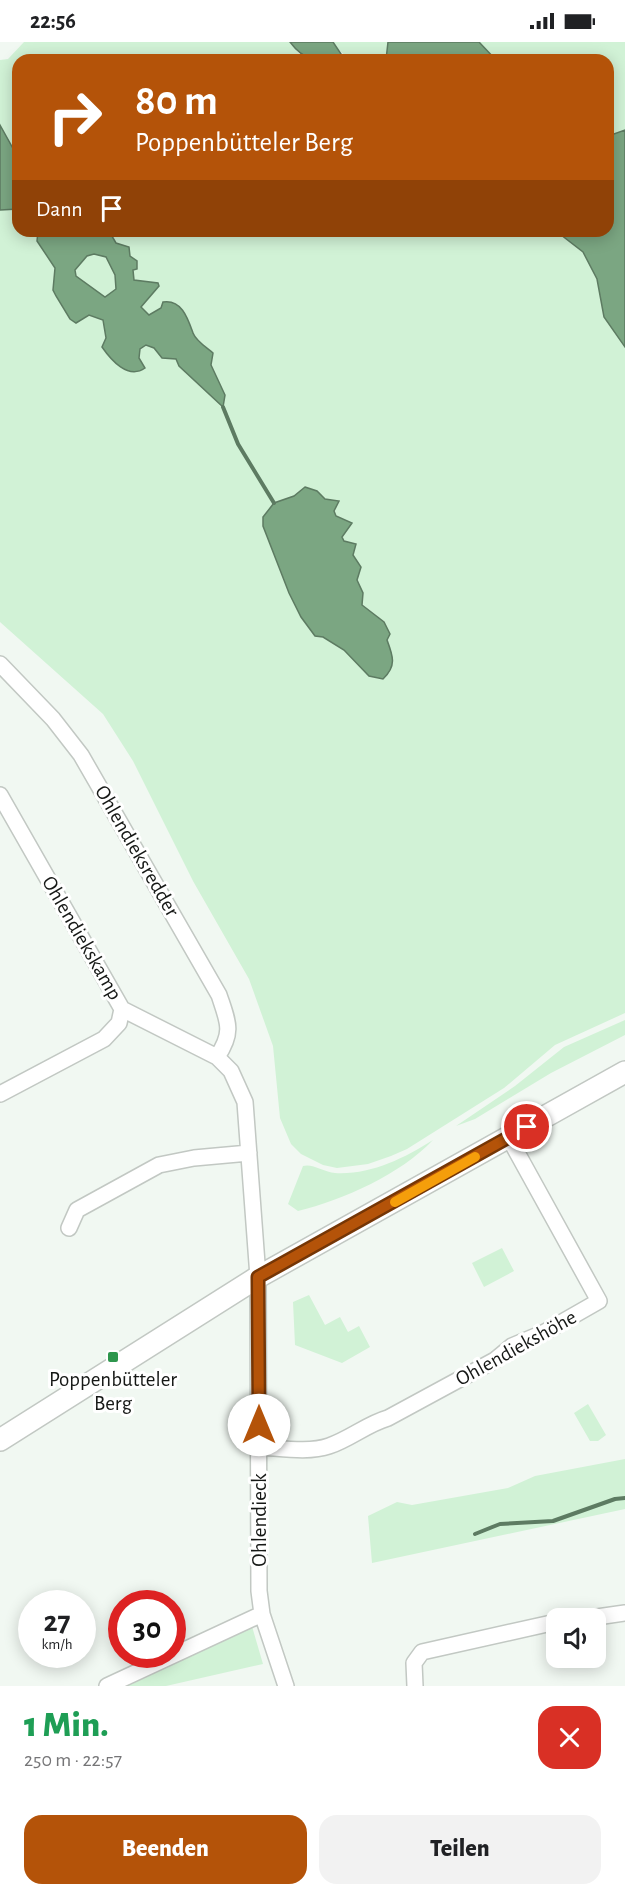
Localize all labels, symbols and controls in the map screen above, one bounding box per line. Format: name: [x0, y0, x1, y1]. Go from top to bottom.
text: 22:56: [30, 10, 76, 32]
icon: right: [36, 78, 114, 156]
text: 80 m: [135, 80, 218, 122]
text: Poppenbütteler Berg: [135, 129, 353, 156]
icon: arrive: [95, 192, 128, 225]
text: Dann: [36, 198, 83, 220]
street label: Ohlendieksredder: [91, 782, 183, 920]
street label: Ohlendiekskamp: [38, 873, 126, 1003]
pin: [501, 1101, 552, 1152]
icon: arrive: [510, 1110, 543, 1143]
street label: Ohlendiekshöhe: [452, 1306, 580, 1390]
marker: Poppenbütteler Berg: [106, 1350, 120, 1364]
place label: Poppenbütteler Berg: [49, 1369, 177, 1414]
position arrow: [227, 1393, 291, 1457]
street label: Ohlendieck: [249, 1473, 270, 1567]
speed limit sign: 30: [108, 1590, 186, 1668]
text: 27: [43, 1607, 71, 1637]
map controls: [546, 1608, 606, 1668]
button: sound: [546, 1608, 606, 1668]
text: km/h: [42, 1637, 72, 1652]
button: close: [538, 1706, 601, 1769]
text: 1 Min.: [24, 1707, 109, 1743]
text: 250 m · 22:57: [24, 1750, 122, 1770]
button: Beenden: [24, 1815, 307, 1884]
button: Teilen: [319, 1815, 601, 1884]

